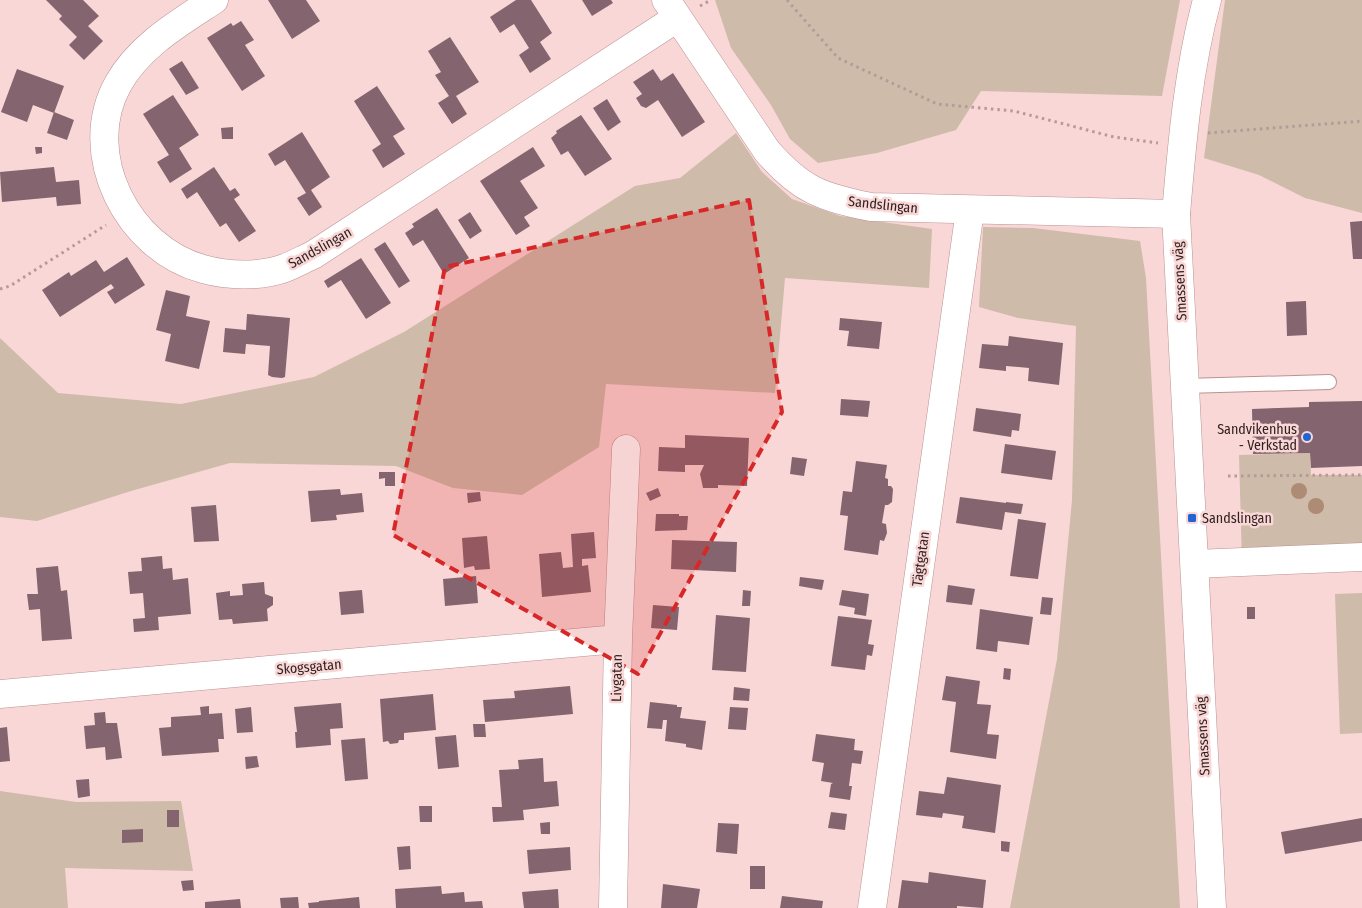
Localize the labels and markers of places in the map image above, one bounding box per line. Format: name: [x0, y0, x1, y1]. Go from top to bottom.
place label: Sandvikenhus - Verkstad: [1217, 421, 1297, 454]
marker: Sandvikenhus - Verkstad: [1301, 431, 1313, 443]
place label: Sandslingan: [1202, 510, 1272, 527]
marker: Sandslingan: [1186, 512, 1198, 524]

